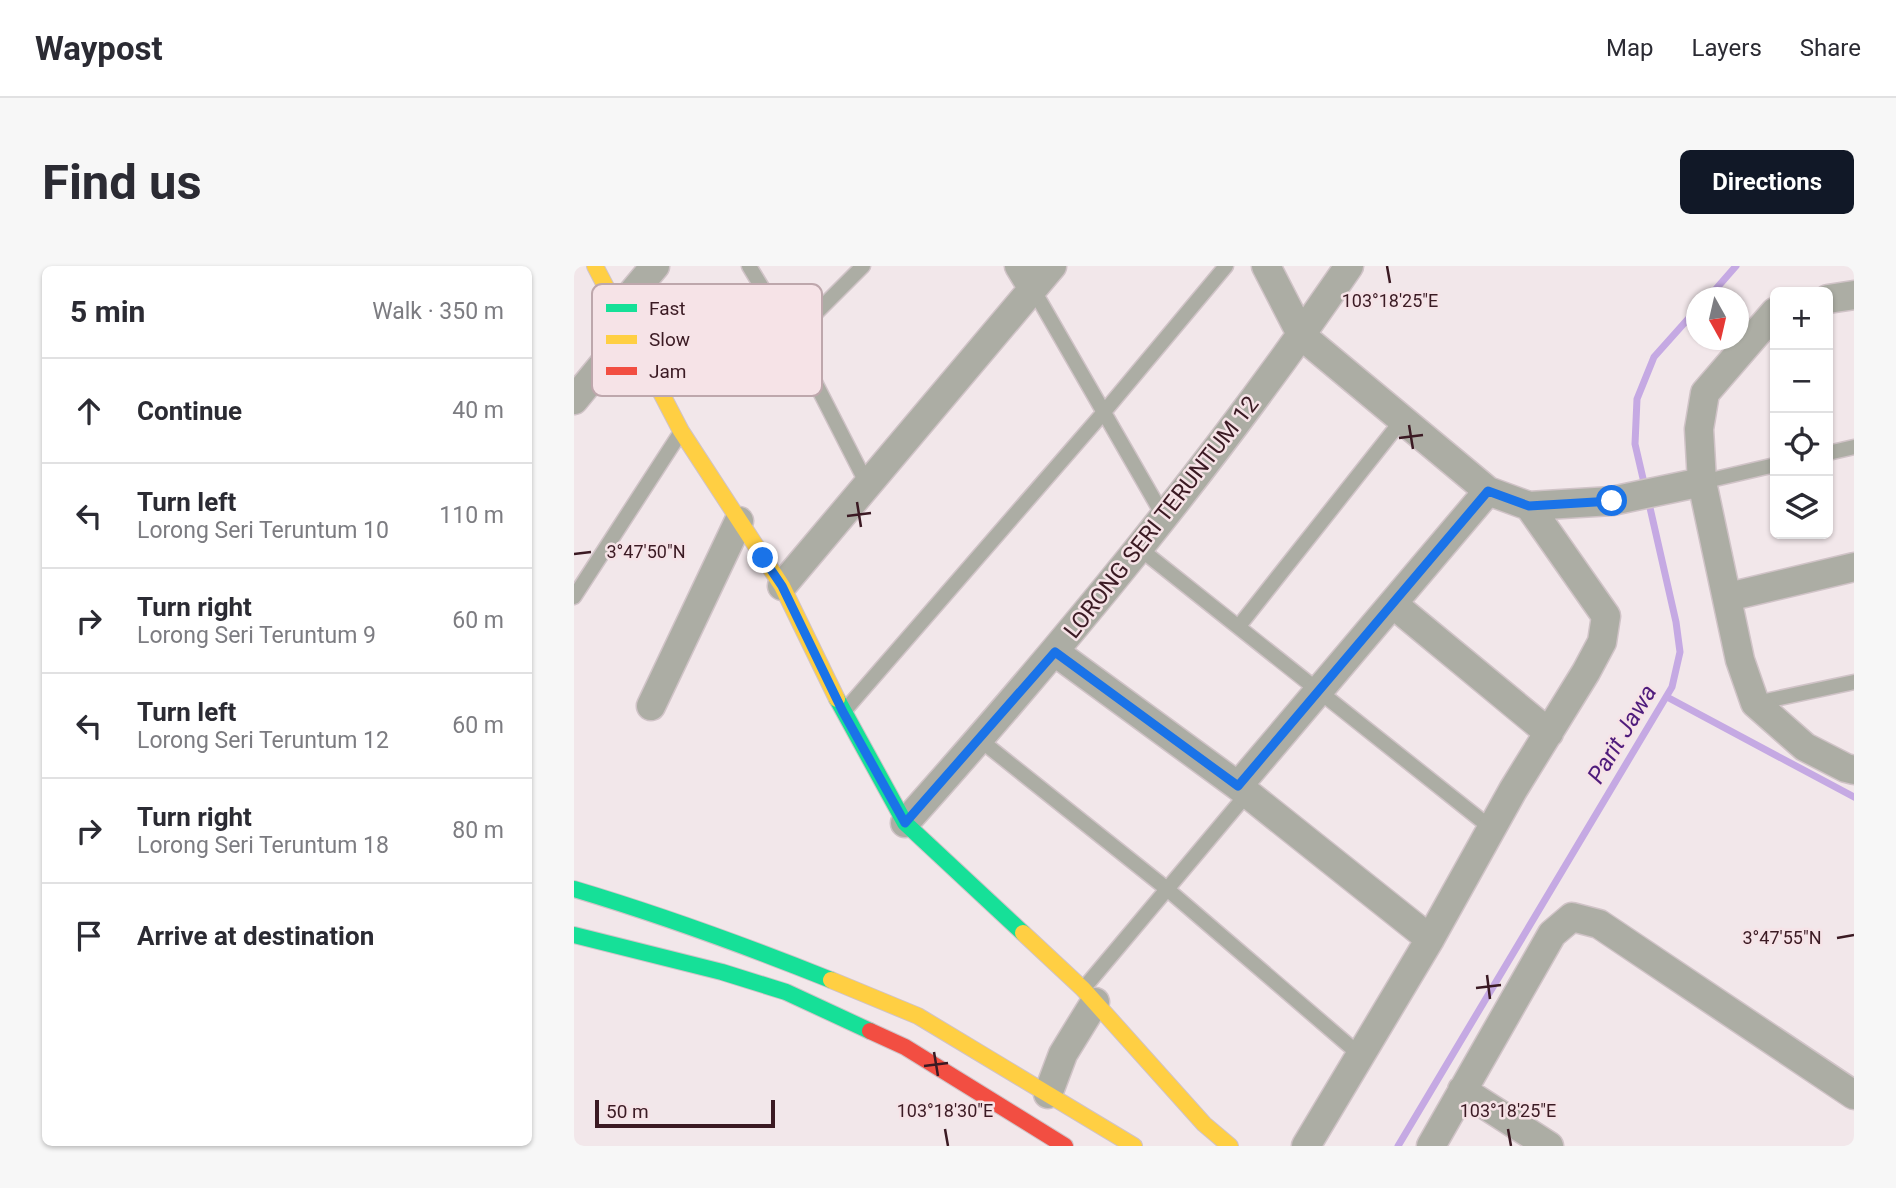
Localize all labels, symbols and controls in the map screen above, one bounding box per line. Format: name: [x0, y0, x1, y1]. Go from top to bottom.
text: Waypost: [35, 29, 163, 68]
text: Map: [1606, 34, 1654, 62]
text: Layers: [1692, 34, 1762, 62]
text: Share: [1800, 34, 1861, 62]
button: Directions: [1680, 150, 1854, 214]
text: Find us: [42, 154, 202, 211]
legend: [592, 284, 822, 396]
north arrow: [1686, 287, 1749, 350]
map controls: [1770, 287, 1833, 539]
button: +: [1770, 287, 1833, 350]
text: 103°18'25"E: [1342, 290, 1438, 311]
text: 5 min: [70, 294, 145, 329]
text: Fast: [649, 297, 686, 320]
text: Walk · 350 m: [372, 298, 504, 325]
text: Slow: [649, 328, 690, 351]
button: −: [1770, 350, 1833, 413]
text: Jam: [649, 360, 686, 383]
street label: LORONG SERI TERUNTUM 12: [1058, 391, 1264, 644]
icon: ahead: [70, 392, 108, 430]
text: Continue: [137, 396, 242, 426]
text: 40 m: [452, 397, 504, 424]
button: locate: [1770, 413, 1833, 476]
button: layers: [1770, 476, 1833, 539]
route start: [1596, 485, 1627, 516]
text: Turn left: [137, 487, 236, 517]
icon: left: [70, 497, 108, 535]
text: 110 m: [439, 502, 504, 529]
text: Lorong Seri Teruntum 10: [137, 517, 389, 544]
text: 3°47'50"N: [606, 541, 686, 562]
route end: [747, 542, 778, 573]
text: Turn right: [137, 592, 252, 622]
icon: right: [70, 602, 108, 640]
text: 60 m: [452, 607, 504, 634]
text: Lorong Seri Teruntum 9: [137, 622, 376, 649]
water label: Parit Jawa: [1582, 680, 1662, 788]
text: Turn left: [137, 697, 236, 727]
icon: left: [70, 707, 108, 745]
text: 60 m: [452, 712, 504, 739]
text: Lorong Seri Teruntum 12: [137, 727, 389, 754]
text: Turn right: [137, 802, 252, 832]
icon: right: [70, 812, 108, 850]
text: 80 m: [452, 817, 504, 844]
text: Lorong Seri Teruntum 18: [137, 832, 389, 859]
icon: arrive: [70, 917, 108, 955]
text: Arrive at destination: [137, 921, 374, 951]
text: 3°47'55"N: [1742, 927, 1822, 948]
scale bar: [595, 1097, 775, 1129]
text: 50 m: [606, 1100, 649, 1123]
text: 103°18'30"E: [897, 1100, 993, 1121]
text: 103°18'25"E: [1460, 1100, 1556, 1121]

